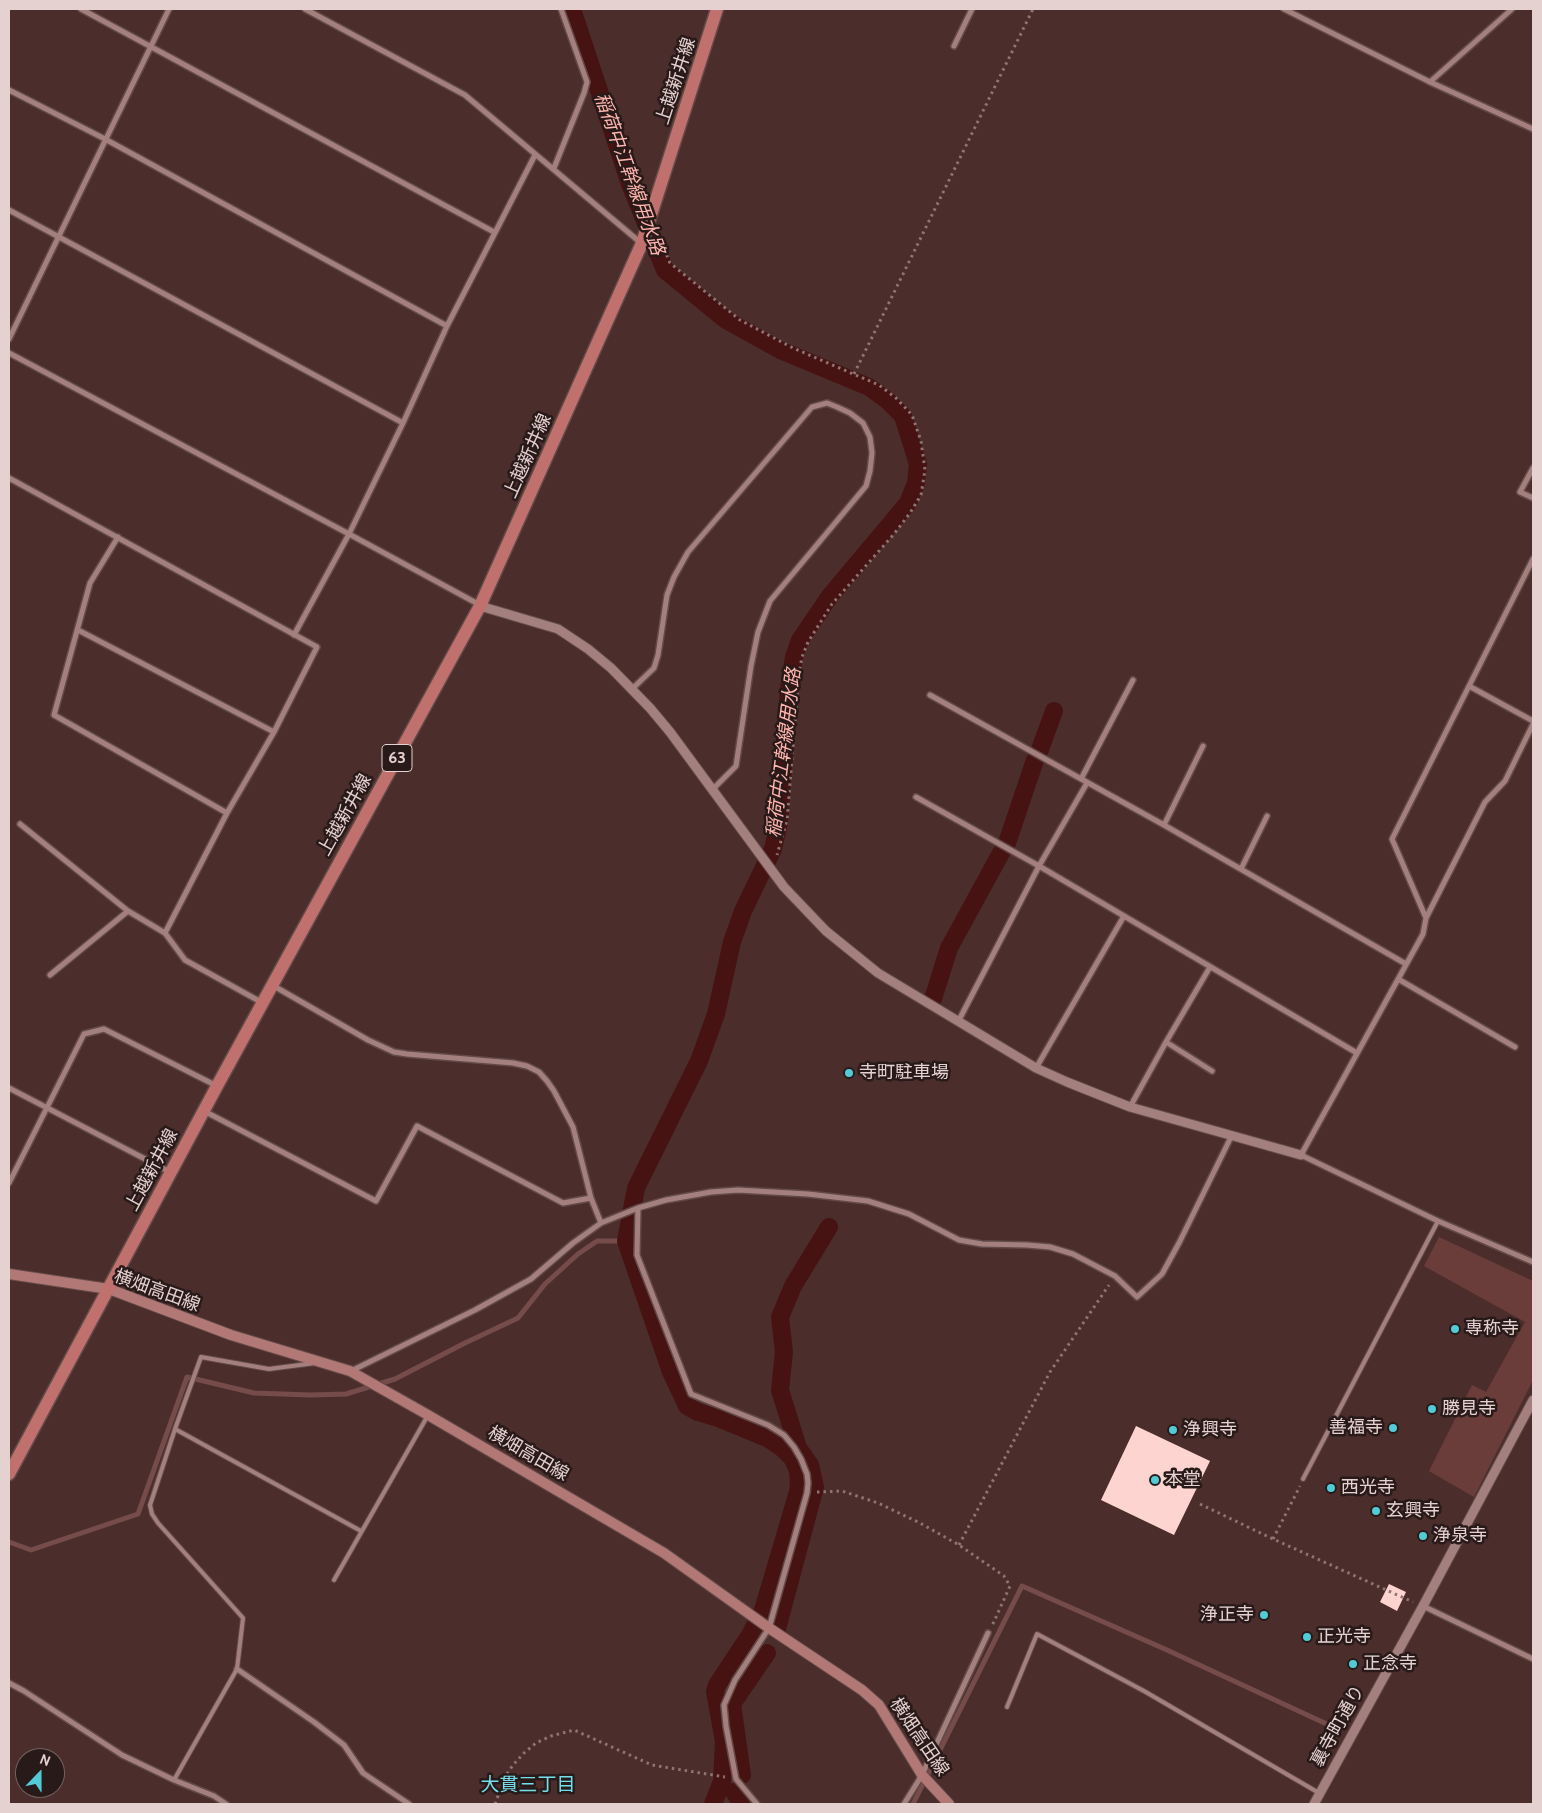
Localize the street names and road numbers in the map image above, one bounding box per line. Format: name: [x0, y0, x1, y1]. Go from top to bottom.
street label: 上越新井線: [652, 35, 700, 127]
street label: 上越新井線: [500, 410, 556, 502]
road number: 63: [382, 744, 412, 771]
street label: 上越新井線: [314, 770, 376, 860]
street label: 上越新井線: [121, 1125, 183, 1215]
street label: 横畑高田線: [111, 1265, 203, 1317]
street label: 横畑高田線: [484, 1422, 572, 1486]
street label: 裏寺町通り: [1307, 1681, 1369, 1771]
street label: 横畑高田線: [885, 1694, 953, 1780]

